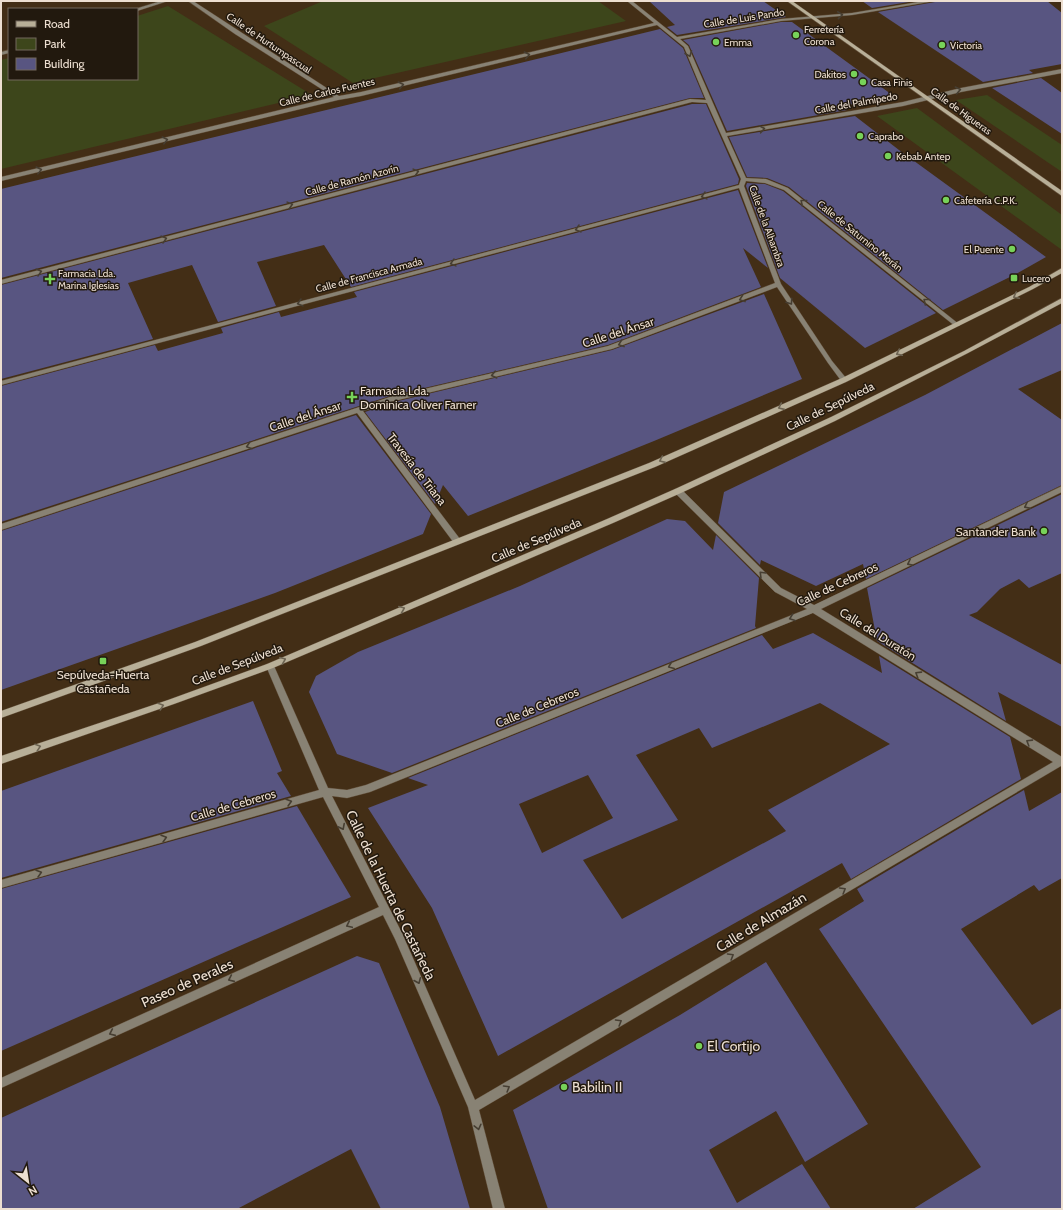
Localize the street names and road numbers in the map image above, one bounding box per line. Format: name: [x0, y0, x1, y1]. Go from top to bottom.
street label: Calle de Luis Pando: [703, 5, 786, 31]
street label: Calle de Hurtumpascual: [224, 10, 315, 77]
street label: Calle de Carlos Fuentes: [278, 75, 376, 109]
street label: Calle de Higueras: [928, 84, 994, 138]
street label: Calle del Palmípedo: [814, 89, 899, 117]
street label: Calle de Ramón Azorín: [304, 161, 400, 199]
street label: Calle de la Alhambra: [746, 183, 788, 269]
street label: Calle de Saturnino Morán: [815, 198, 906, 275]
street label: Calle de Francisca Armada: [314, 254, 424, 295]
street label: Calle del Ánsar: [580, 313, 656, 351]
street label: Calle de Sepúlveda: [783, 378, 877, 434]
street label: Calle del Ánsar: [267, 397, 343, 435]
street label: Travesía de Triana: [384, 430, 450, 508]
street label: Calle de Sepúlveda: [489, 514, 583, 566]
street label: Calle de Cebreros: [794, 559, 880, 609]
street label: Calle del Duratón: [837, 604, 919, 664]
street label: Calle de Sepúlveda: [189, 640, 285, 688]
street label: Calle de Cebreros: [493, 684, 581, 730]
street label: Calle de Cebreros: [189, 786, 277, 824]
street label: Calle de la Huerta de Castañeda: [342, 807, 440, 983]
street label: Calle de Almazán: [713, 888, 810, 956]
street label: Paseo de Perales: [138, 955, 236, 1011]

